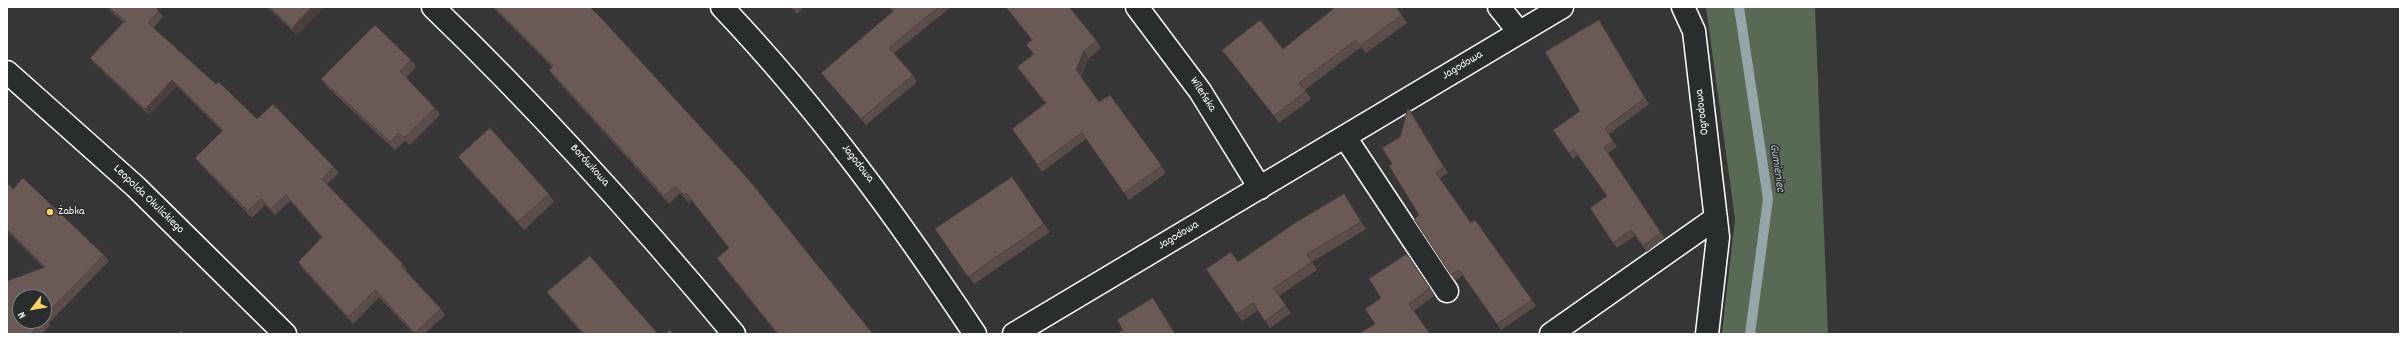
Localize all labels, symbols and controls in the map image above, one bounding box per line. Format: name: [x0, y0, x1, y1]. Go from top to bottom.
street label: Jagodowa: [1440, 48, 1486, 84]
street label: Wileńska: [1186, 75, 1218, 115]
street label: Ogrodowa: [1693, 88, 1713, 136]
street label: Borówkowa: [566, 142, 612, 190]
street label: Jagodowa: [837, 142, 877, 186]
water label: Gumieniec: [1765, 143, 1787, 193]
street label: Leopolda Okulickiego: [110, 162, 186, 238]
place label: Żabka: [58, 205, 85, 219]
marker: Żabka: [45, 207, 55, 217]
street label: Jagodowa: [1156, 218, 1202, 254]
north arrow: [12, 289, 52, 329]
text: N: [14, 308, 31, 321]

